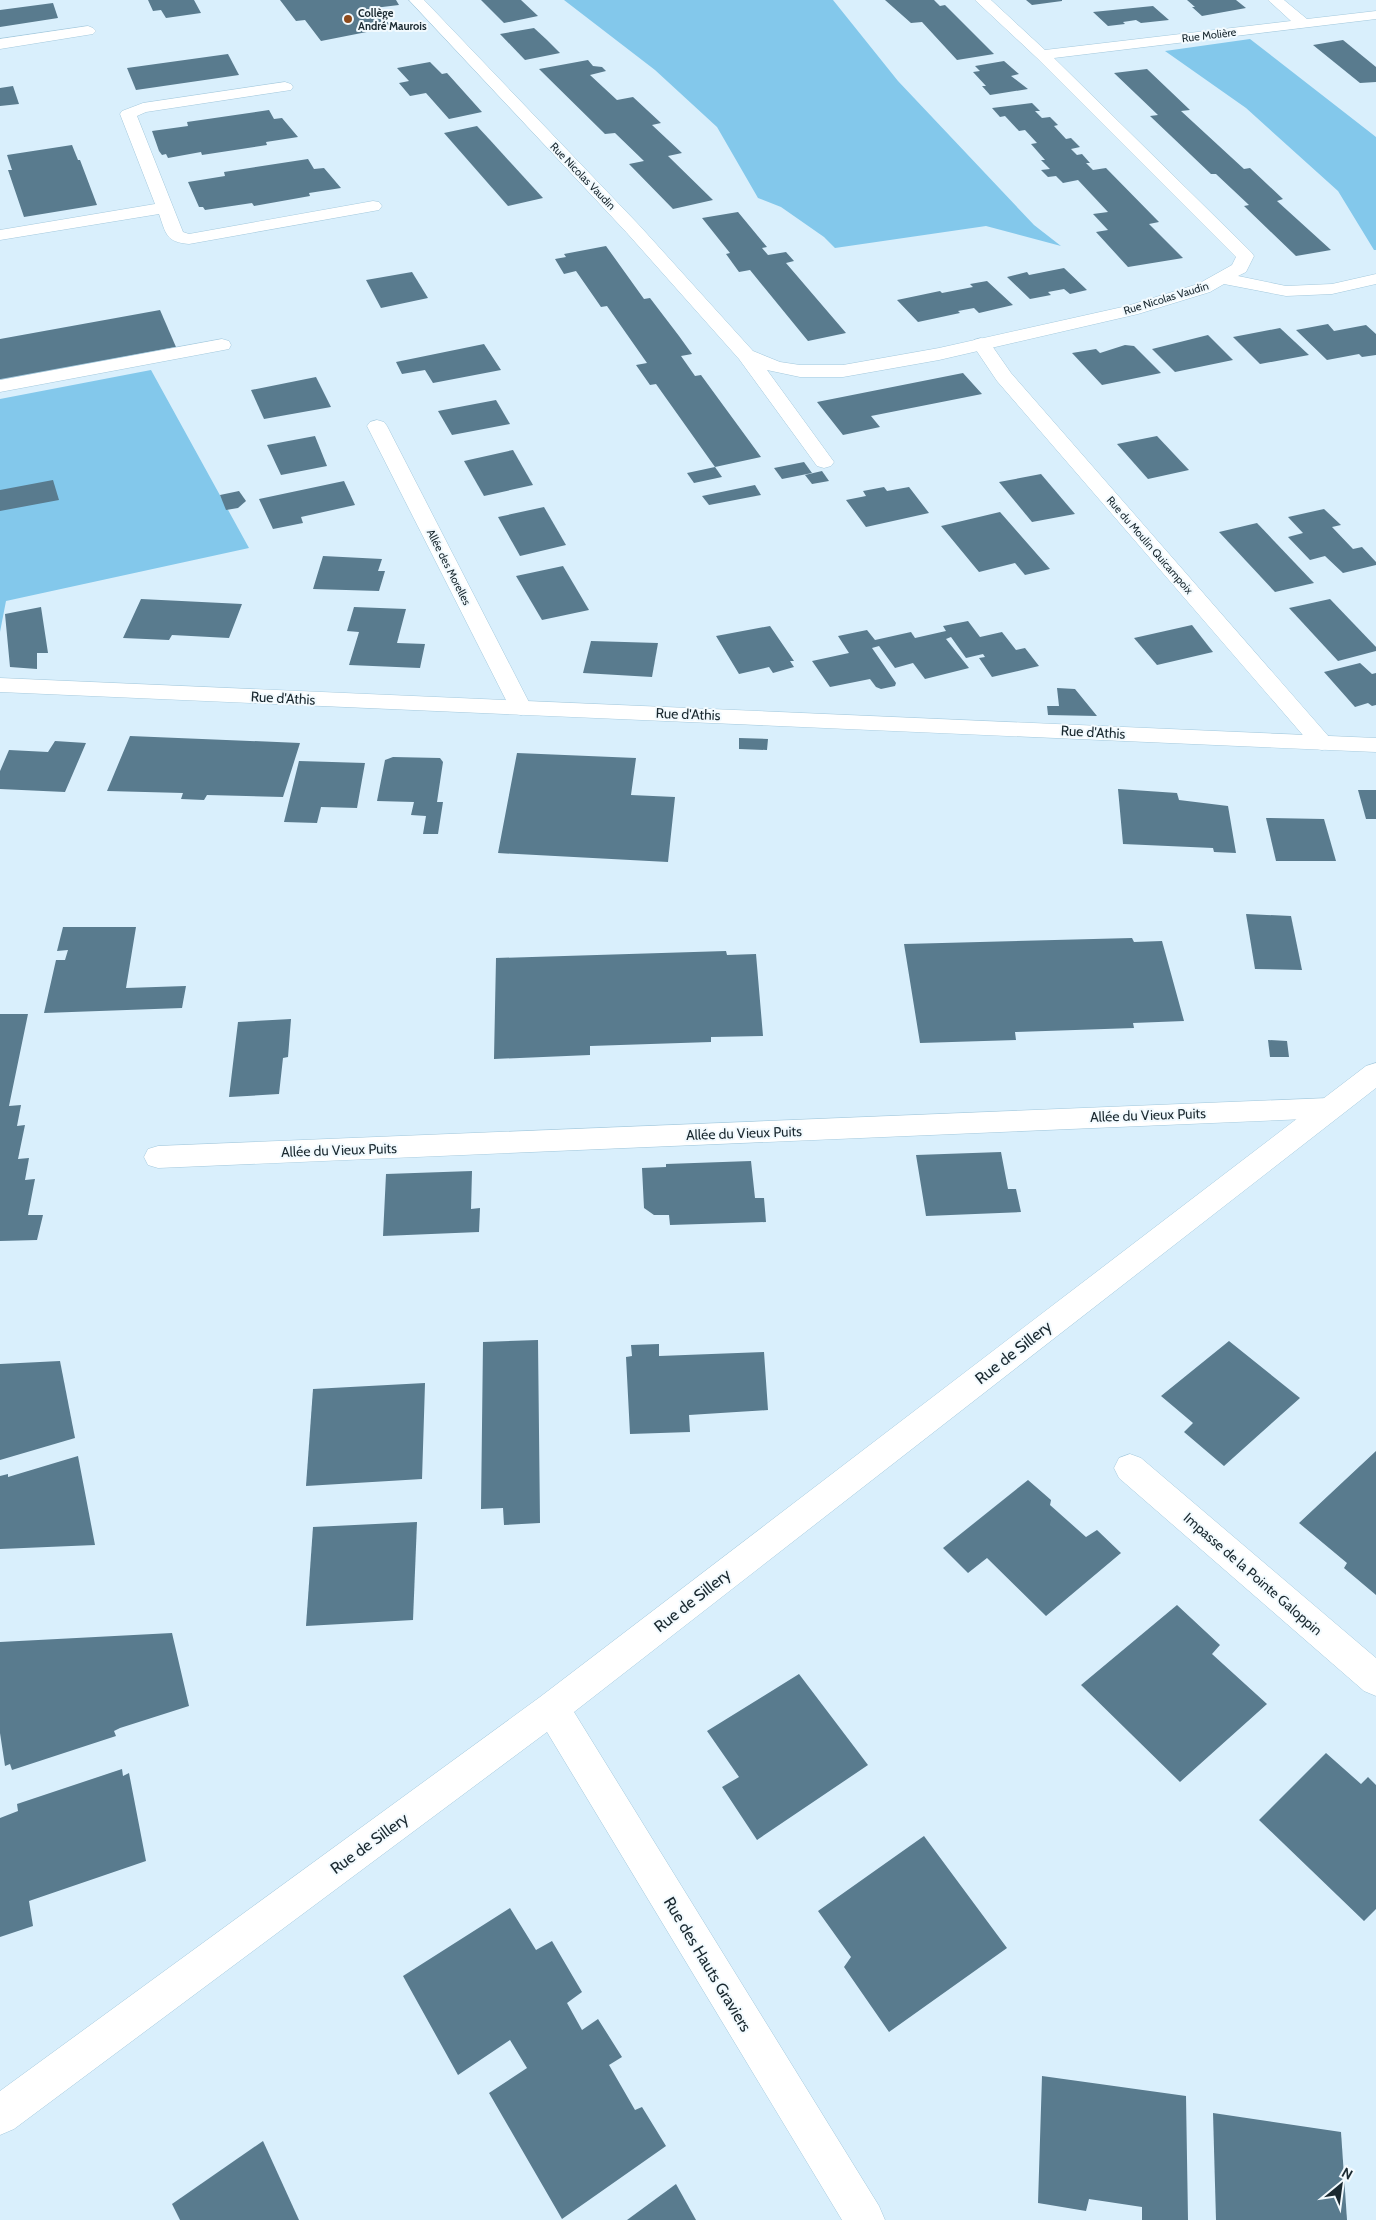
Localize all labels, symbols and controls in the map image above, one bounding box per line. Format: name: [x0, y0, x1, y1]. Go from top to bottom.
place label: Collège André Maurois: [358, 6, 427, 33]
marker: Collège André Maurois: [342, 13, 354, 25]
street label: Rue Molière: [1181, 25, 1237, 45]
street label: Rue Nicolas Vaudin: [547, 139, 619, 213]
street label: Rue Nicolas Vaudin: [1122, 278, 1210, 318]
street label: Rue du Moulin Quicampoix: [1104, 493, 1197, 597]
street label: Allée des Morelles: [424, 527, 474, 608]
street label: Rue d'Athis: [250, 687, 316, 709]
street label: Rue d'Athis: [655, 704, 721, 724]
street label: Rue d'Athis: [1060, 721, 1126, 743]
street label: Allée du Vieux Puits: [1090, 1104, 1206, 1126]
street label: Allée du Vieux Puits: [686, 1122, 802, 1144]
street label: Allée du Vieux Puits: [281, 1139, 397, 1161]
street label: Rue de Sillery: [971, 1317, 1055, 1388]
street label: Impasse de la Pointe Galoppin: [1180, 1509, 1326, 1639]
street label: Rue de Sillery: [650, 1565, 734, 1636]
street label: Rue de Sillery: [327, 1809, 412, 1878]
street label: Rue des Hauts Graviers: [660, 1893, 756, 2035]
north arrow: [1316, 2160, 1366, 2210]
text: N: [1339, 2163, 1356, 2184]

